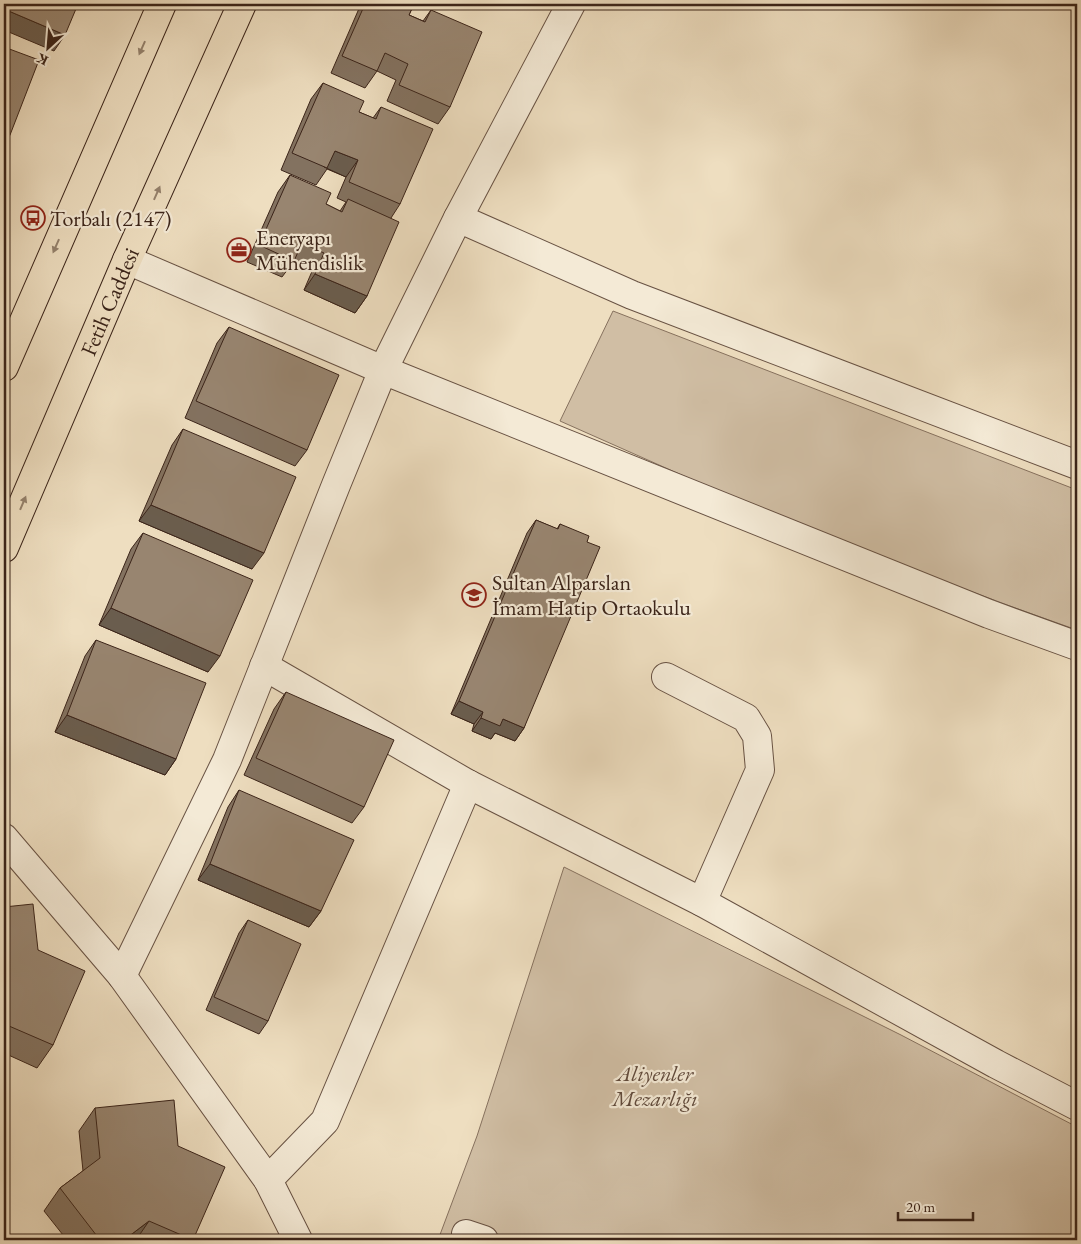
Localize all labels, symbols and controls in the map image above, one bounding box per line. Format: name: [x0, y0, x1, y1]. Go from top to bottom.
north arrow: [22, 22, 72, 72]
one-way arrow: [138, 41, 146, 55]
text: K: [33, 49, 51, 70]
one-way arrow: [153, 186, 161, 200]
place label: Torbalı (2147): [50, 204, 172, 233]
bus stop icon: Torbalı (2147): [20, 205, 46, 231]
place label: Eneryapı Mühendislik: [256, 223, 364, 277]
office icon: Eneryapı Mühendislik: [226, 237, 252, 263]
one-way arrow: [52, 239, 60, 253]
street label: Fetih Caddesi: [73, 243, 145, 360]
one-way arrow: [19, 495, 27, 510]
place label: Sultan Alparslan İmam Hatip Ortaokulu: [492, 568, 691, 622]
school or university icon: Sultan Alparslan İmam Hatip Ortaokulu: [461, 582, 487, 608]
park label: Aliyenler Mezarlığı: [610, 1059, 698, 1113]
scale bar: [898, 1189, 974, 1221]
text: 20 m: [906, 1197, 935, 1216]

